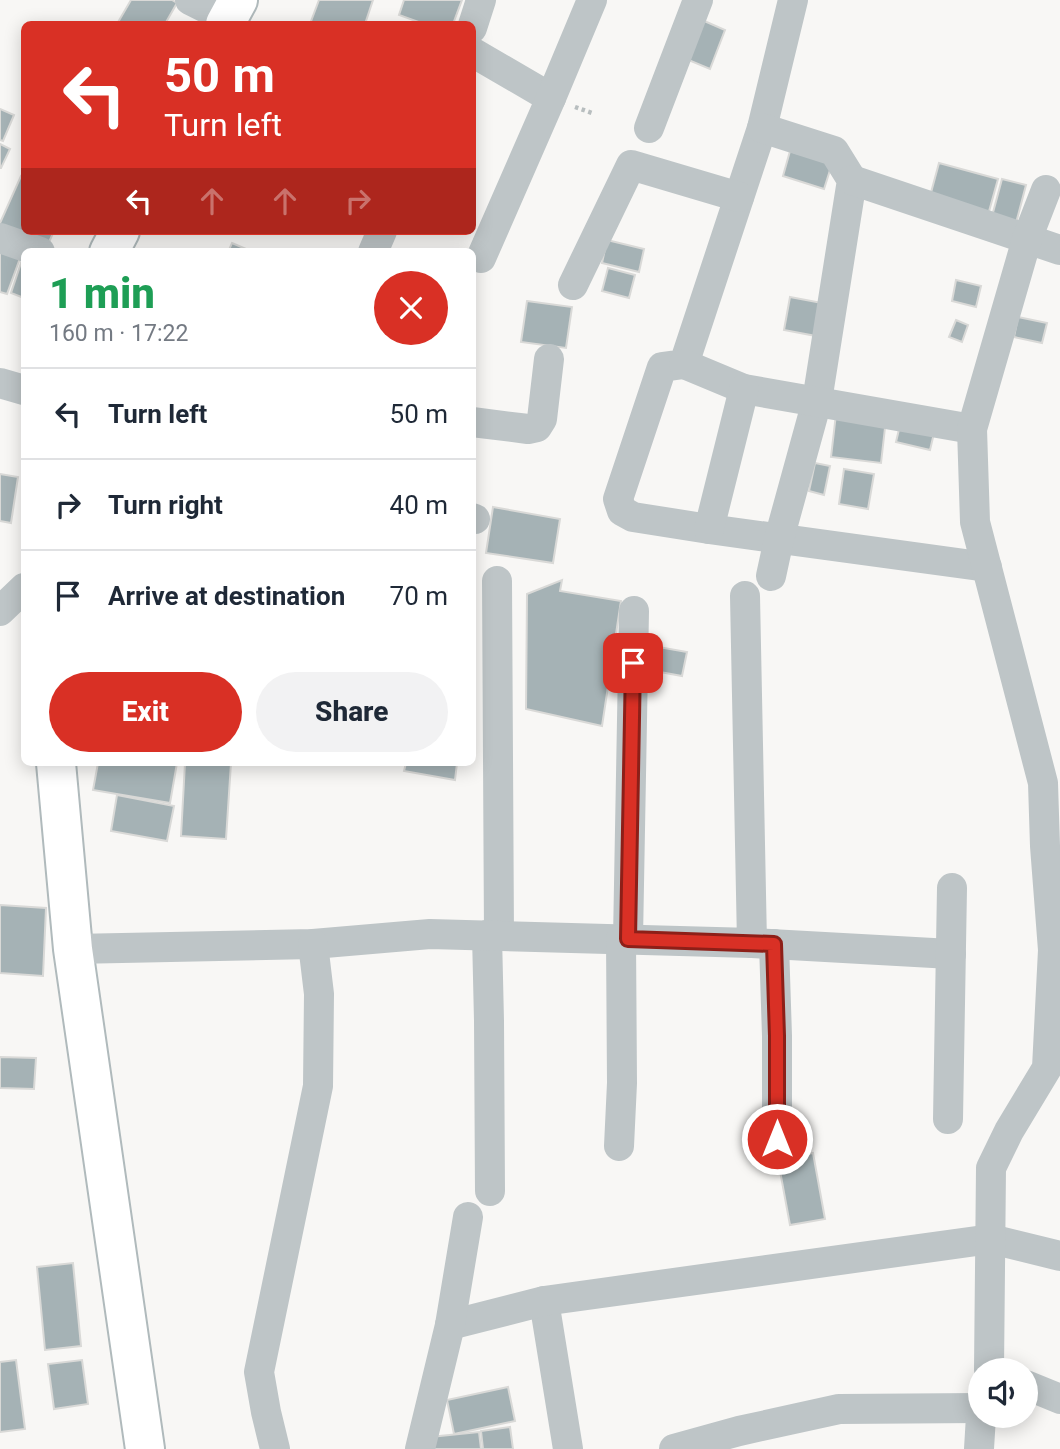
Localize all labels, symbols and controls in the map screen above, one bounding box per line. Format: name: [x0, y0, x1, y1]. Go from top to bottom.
text: 50 m: [164, 47, 275, 104]
icon: left: [49, 49, 140, 140]
text: Turn left: [164, 106, 282, 144]
icon: left: [120, 182, 158, 220]
icon: ahead: [193, 182, 231, 220]
icon: ahead: [266, 182, 304, 220]
icon: right: [339, 182, 377, 220]
text: 1 min: [49, 269, 155, 318]
button: close: [374, 271, 448, 345]
text: 160 m · 17:22: [49, 320, 188, 347]
icon: left: [49, 395, 87, 433]
text: Turn left: [108, 399, 207, 429]
text: 50 m: [390, 399, 448, 429]
icon: right: [49, 486, 87, 524]
text: Turn right: [108, 490, 223, 520]
text: 40 m: [390, 490, 448, 520]
icon: arrive: [49, 577, 87, 615]
text: Arrive at destination: [108, 581, 345, 611]
text: 70 m: [390, 581, 448, 611]
pin: [603, 633, 663, 693]
icon: arrive: [614, 644, 652, 682]
button: Exit: [49, 672, 242, 752]
button: Share: [256, 672, 448, 752]
position arrow: [740, 1102, 814, 1176]
map controls: [968, 1358, 1038, 1428]
button: sound: [968, 1358, 1038, 1428]

